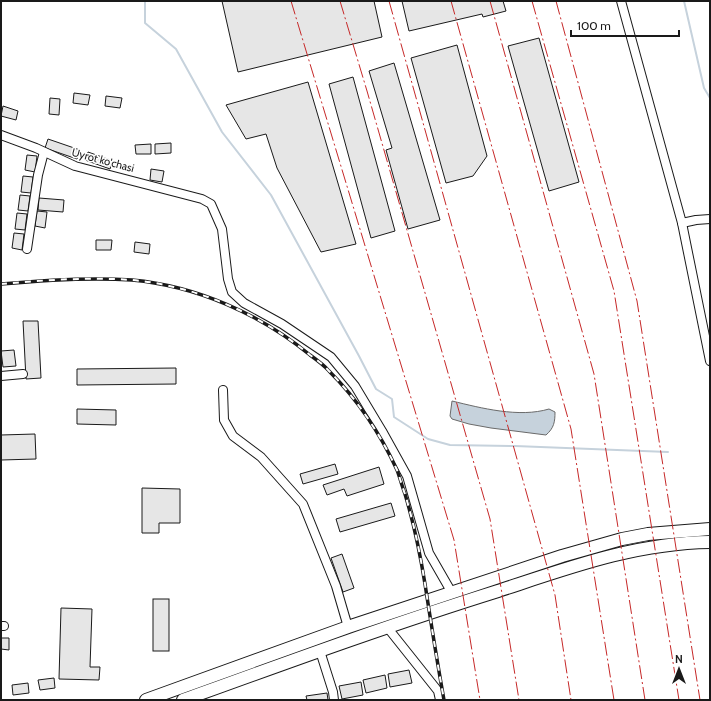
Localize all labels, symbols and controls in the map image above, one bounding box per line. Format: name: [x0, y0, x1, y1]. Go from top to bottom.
scale bar: [571, 12, 679, 38]
text: 100 m: [577, 18, 611, 33]
street label: Uyrot ko'chasi: [70, 145, 136, 175]
north arrow: [659, 649, 699, 689]
text: N: [675, 652, 683, 666]

